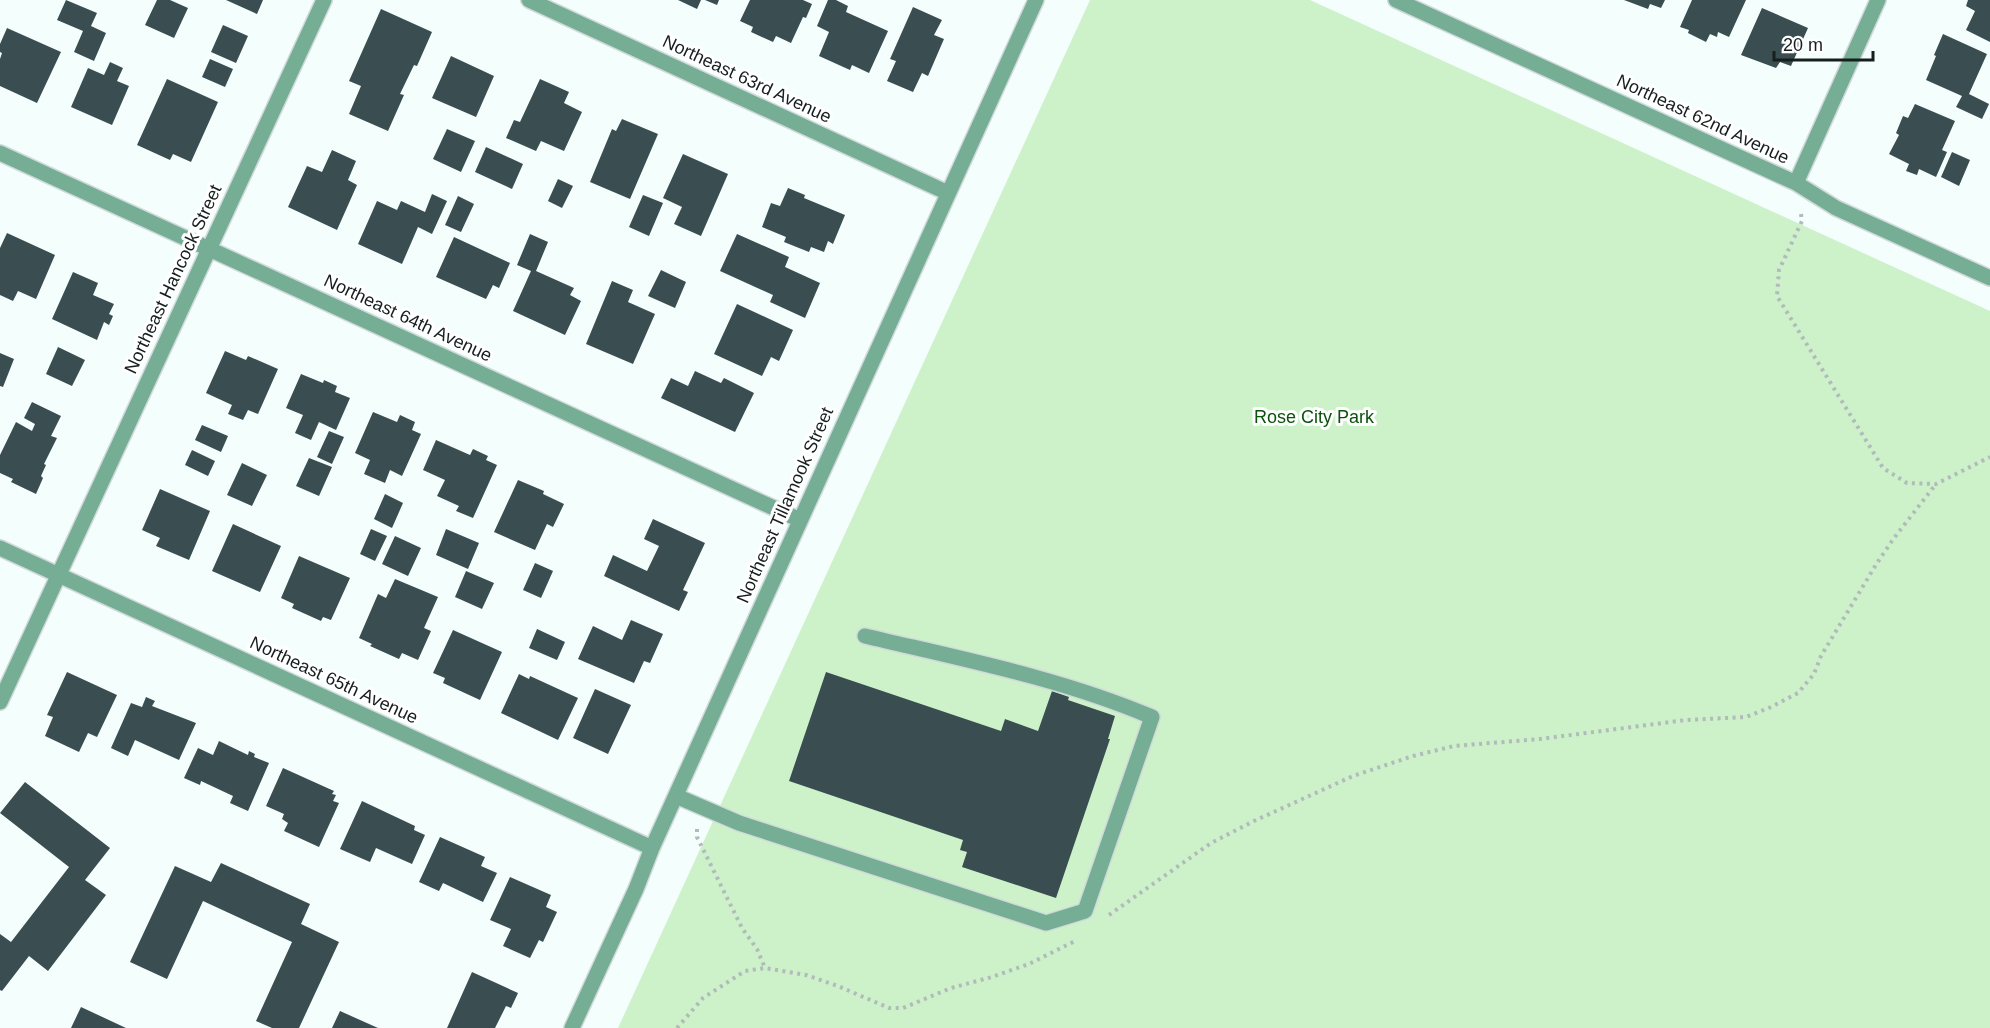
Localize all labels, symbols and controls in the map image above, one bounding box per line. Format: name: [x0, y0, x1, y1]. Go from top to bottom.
scale bar: [1774, 24, 1873, 62]
street label: Northeast 63rd Avenue: [659, 31, 835, 127]
text: 20 m: [1783, 35, 1823, 55]
street label: Northeast 62nd Avenue: [1614, 70, 1792, 168]
street label: Northeast Hancock Street: [120, 181, 226, 377]
street label: Northeast 64th Avenue: [321, 270, 495, 366]
street label: Northeast Tillamook Street: [733, 404, 837, 606]
park label: Rose City Park: [1254, 407, 1375, 427]
street label: Northeast 65th Avenue: [247, 632, 421, 728]

